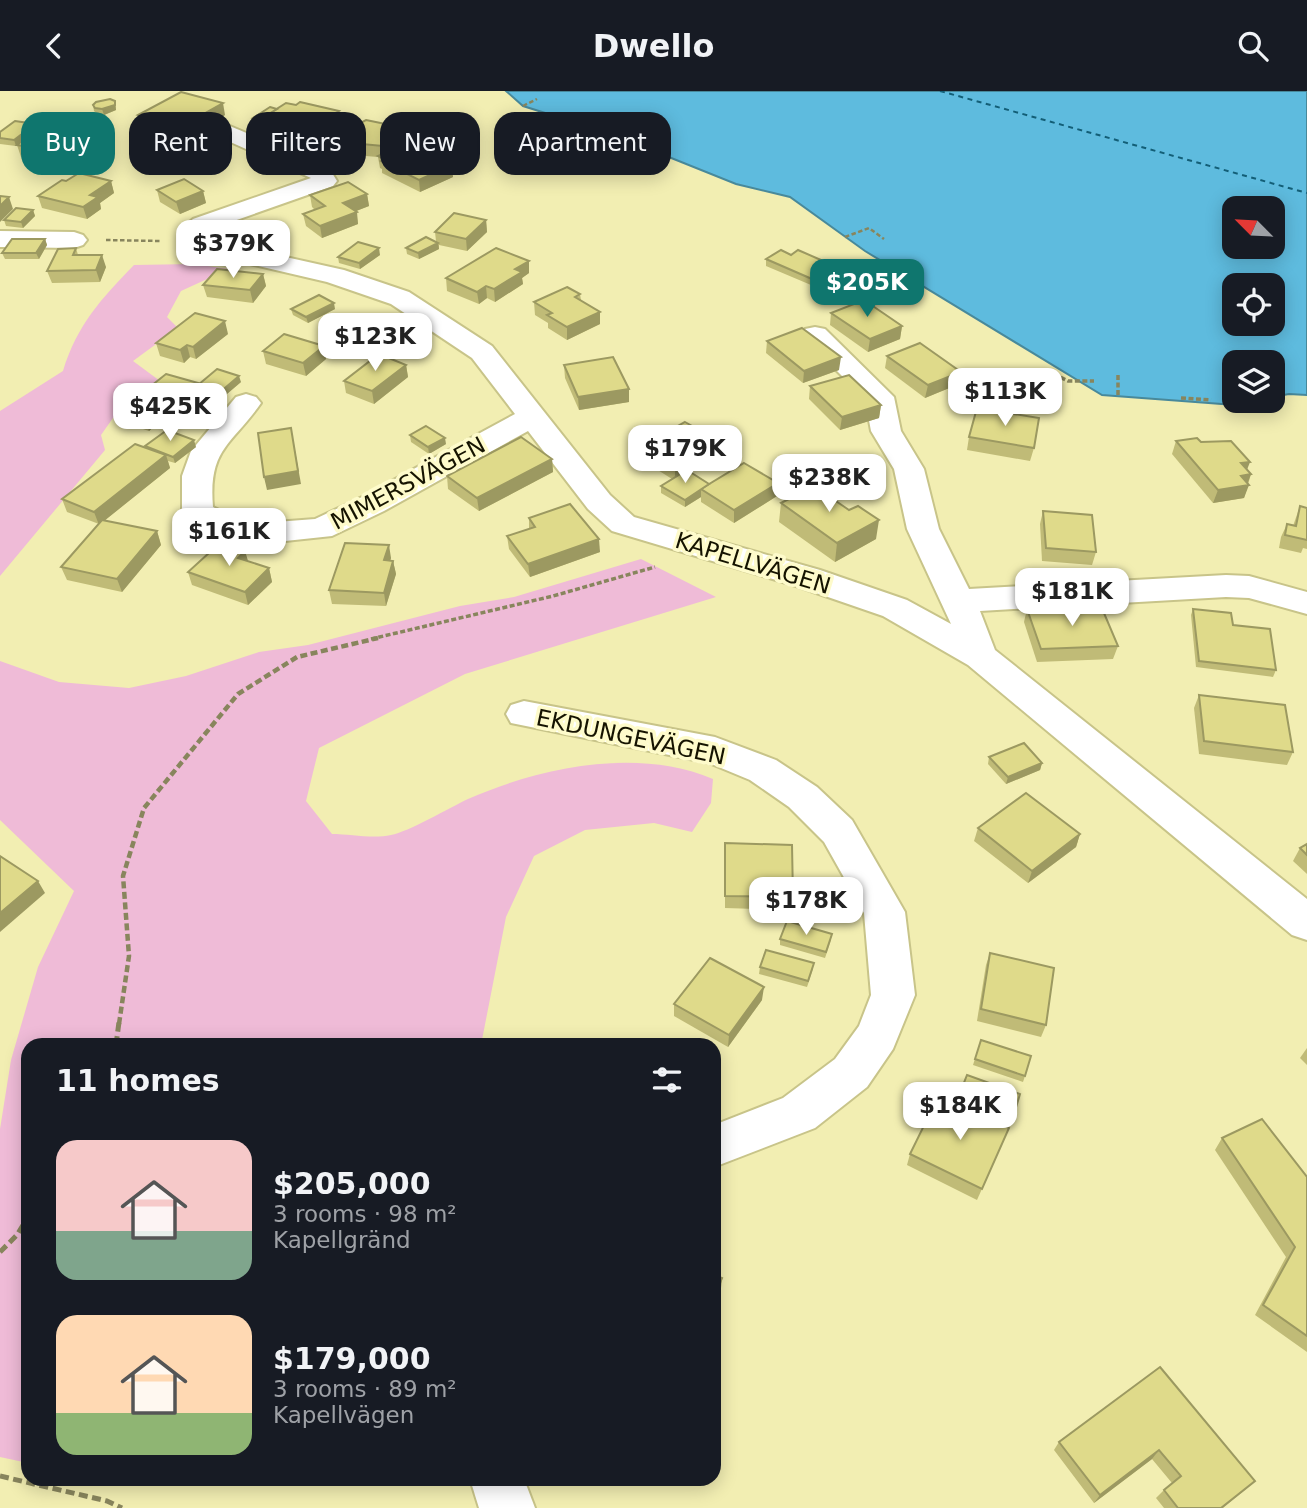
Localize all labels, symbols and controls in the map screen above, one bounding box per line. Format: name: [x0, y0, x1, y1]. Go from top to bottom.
icon: back: [35, 27, 73, 65]
text: Dwello: [593, 27, 714, 65]
icon: search: [1234, 27, 1272, 65]
chip: Buy: [21, 112, 115, 175]
chip: Rent: [129, 112, 232, 175]
chip: Filters: [246, 112, 366, 175]
chip: New: [380, 112, 480, 175]
chip: Apartment: [494, 112, 671, 175]
north arrow: [1222, 196, 1284, 259]
map controls: [1222, 196, 1285, 413]
pin: $379K: [184, 221, 282, 280]
text: $379K: [192, 230, 274, 256]
pin: $205K: [818, 259, 916, 319]
text: $205K: [826, 269, 908, 295]
button: locate: [1222, 273, 1285, 336]
pin: $123K: [326, 313, 424, 373]
text: $123K: [334, 323, 416, 349]
button: layers: [1222, 350, 1285, 413]
pin: $113K: [956, 369, 1054, 428]
text: $113K: [964, 378, 1046, 404]
pin: $425K: [121, 383, 219, 443]
text: $425K: [129, 393, 211, 419]
pin: $179K: [636, 425, 734, 485]
street label: MIMERSVÄGEN: [326, 431, 489, 535]
text: $179K: [644, 435, 726, 461]
pin: $238K: [780, 455, 878, 514]
text: $238K: [788, 464, 870, 490]
pin: $161K: [180, 509, 278, 568]
text: $161K: [188, 518, 270, 544]
street label: KAPELLVÄGEN: [672, 526, 834, 599]
pin: $181K: [1023, 568, 1121, 628]
text: $181K: [1031, 578, 1113, 604]
street label: EKDUNGEVÄGEN: [534, 703, 728, 770]
pin: $178K: [757, 877, 855, 937]
text: $178K: [765, 887, 847, 913]
icon: filters: [648, 1061, 686, 1099]
text: 11 homes: [56, 1063, 220, 1098]
pin: $184K: [911, 1083, 1009, 1142]
text: $184K: [919, 1092, 1001, 1118]
text: $205,000: [273, 1166, 431, 1201]
icon: home: [112, 1168, 196, 1252]
text: 3 rooms · 98 m²: [273, 1201, 457, 1227]
text: Kapellgränd: [273, 1227, 411, 1253]
text: $179,000: [273, 1341, 431, 1376]
icon: home: [112, 1343, 196, 1427]
text: 3 rooms · 89 m²: [273, 1376, 457, 1402]
text: Kapellvägen: [273, 1402, 414, 1428]

